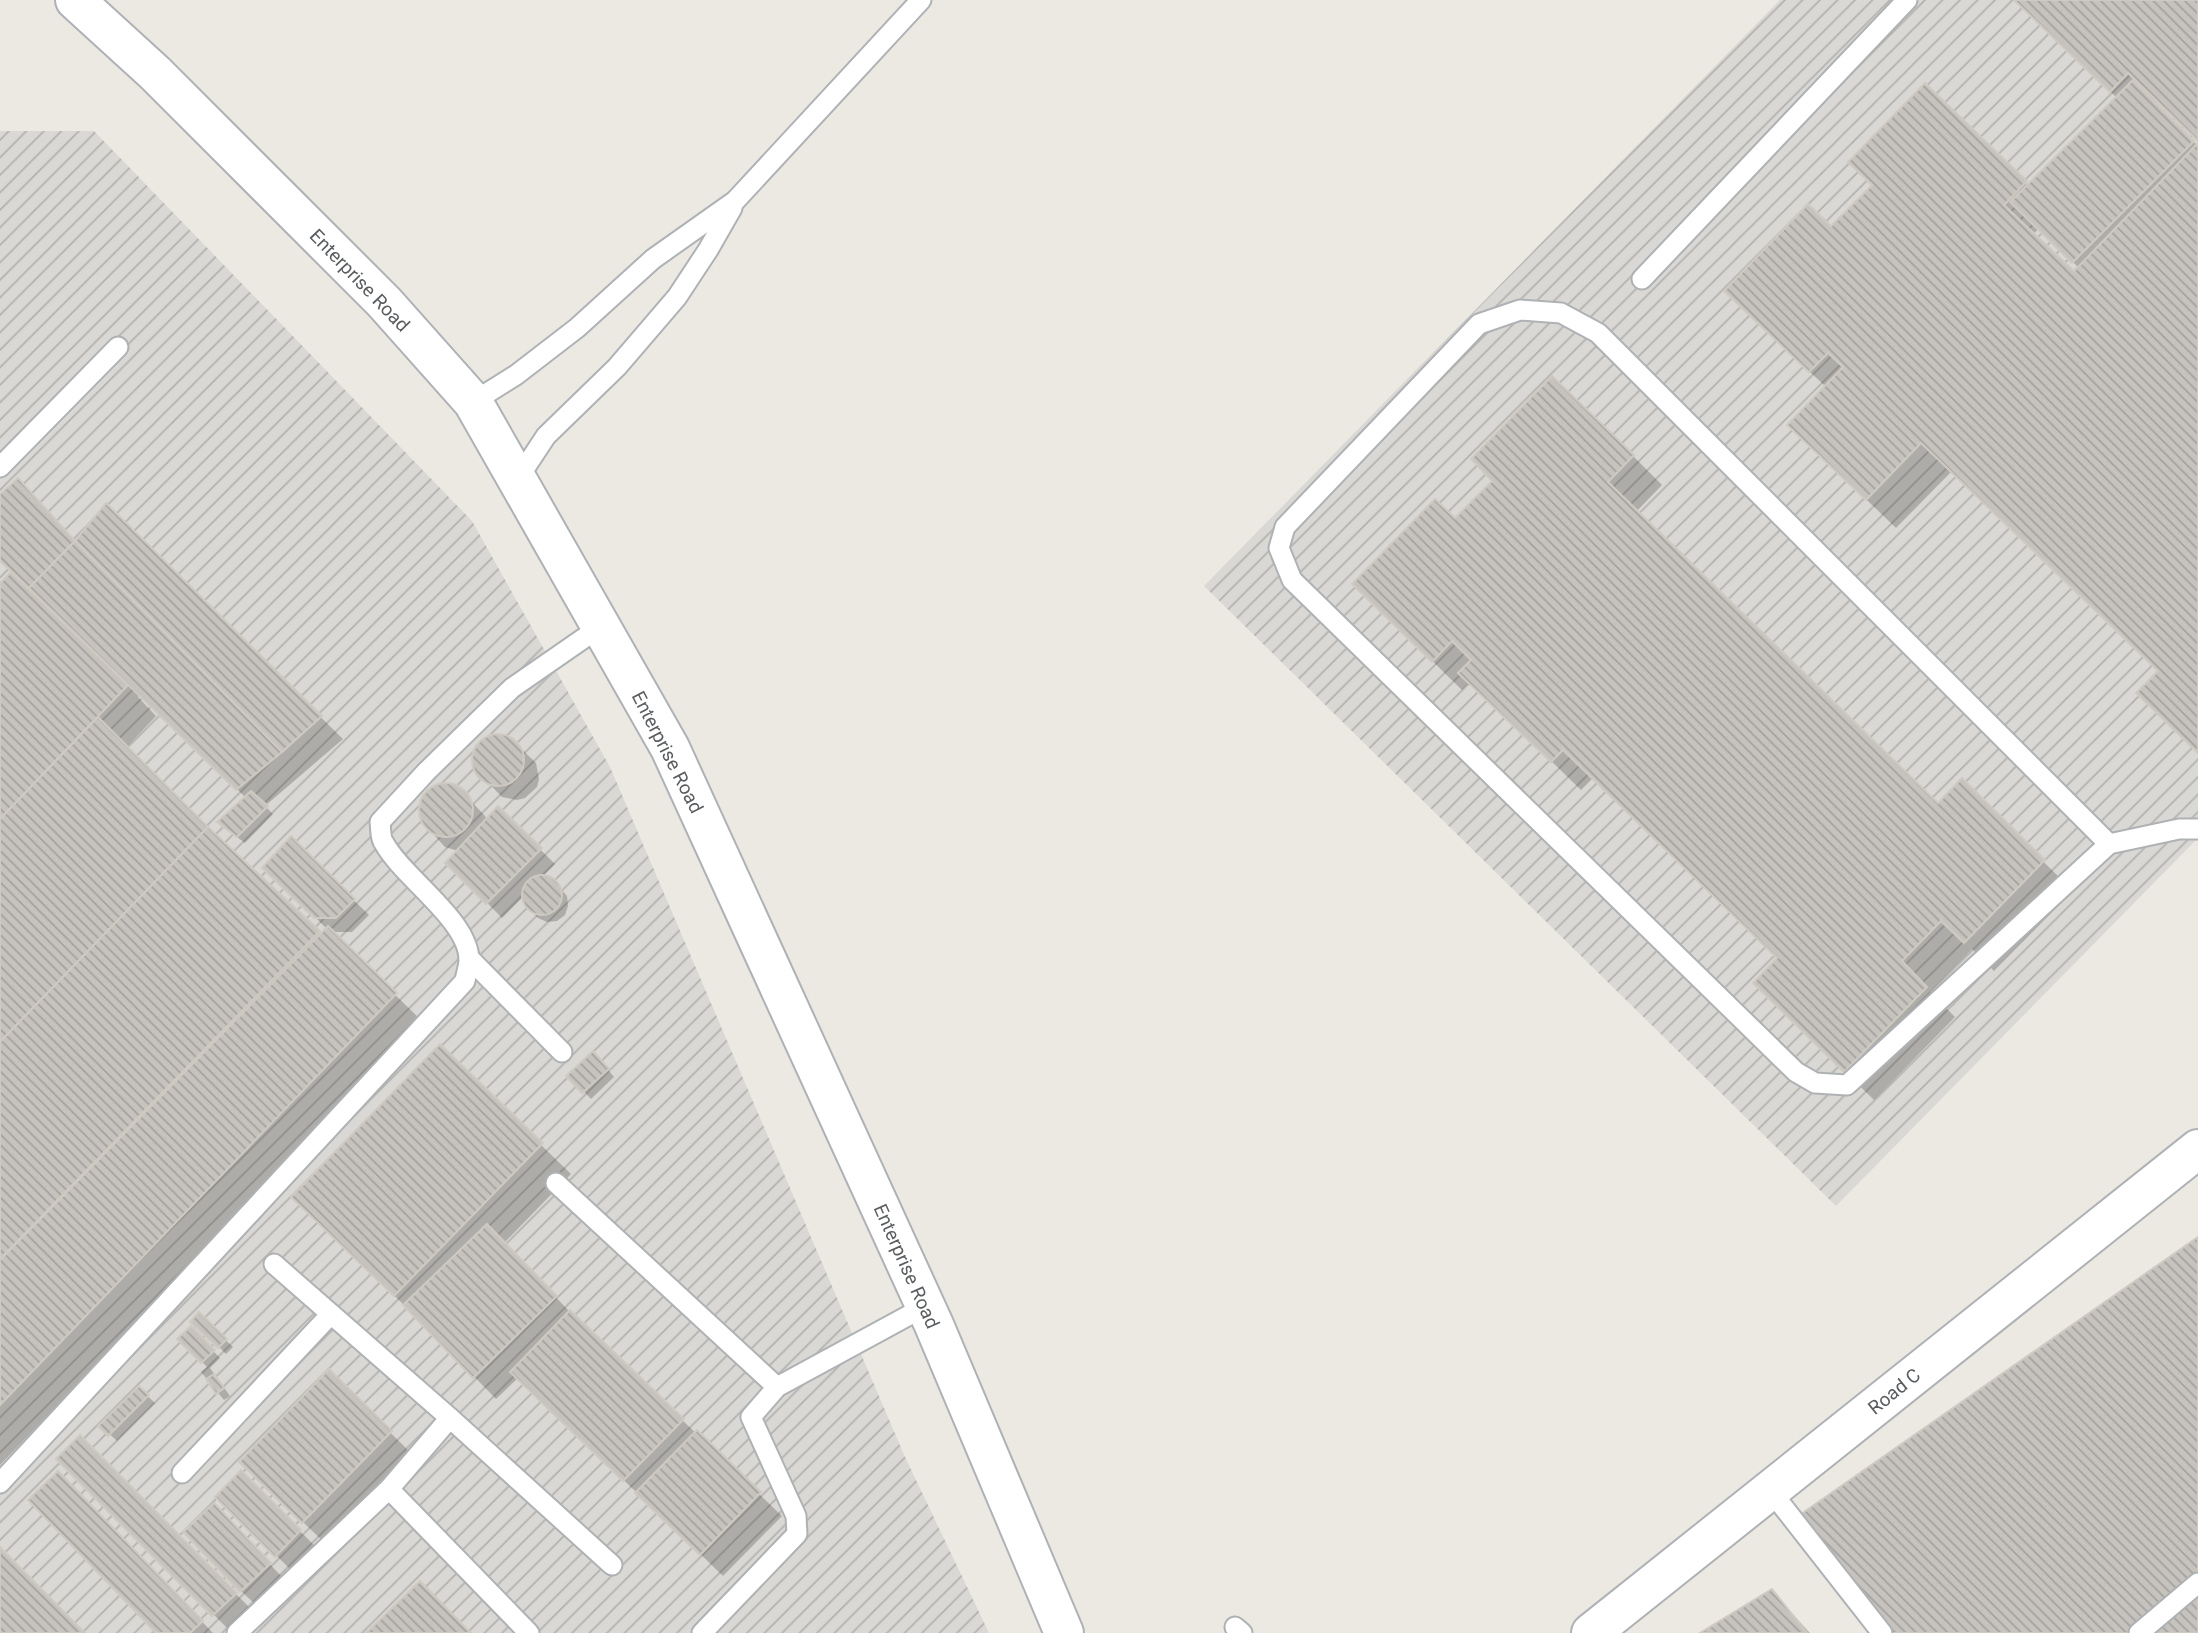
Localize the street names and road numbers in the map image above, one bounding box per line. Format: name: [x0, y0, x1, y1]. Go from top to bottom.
street label: Enterprise Road: [305, 224, 414, 337]
street label: Enterprise Road: [627, 687, 708, 817]
street label: Enterprise Road: [869, 1200, 944, 1332]
street label: Road C: [1863, 1363, 1925, 1419]

